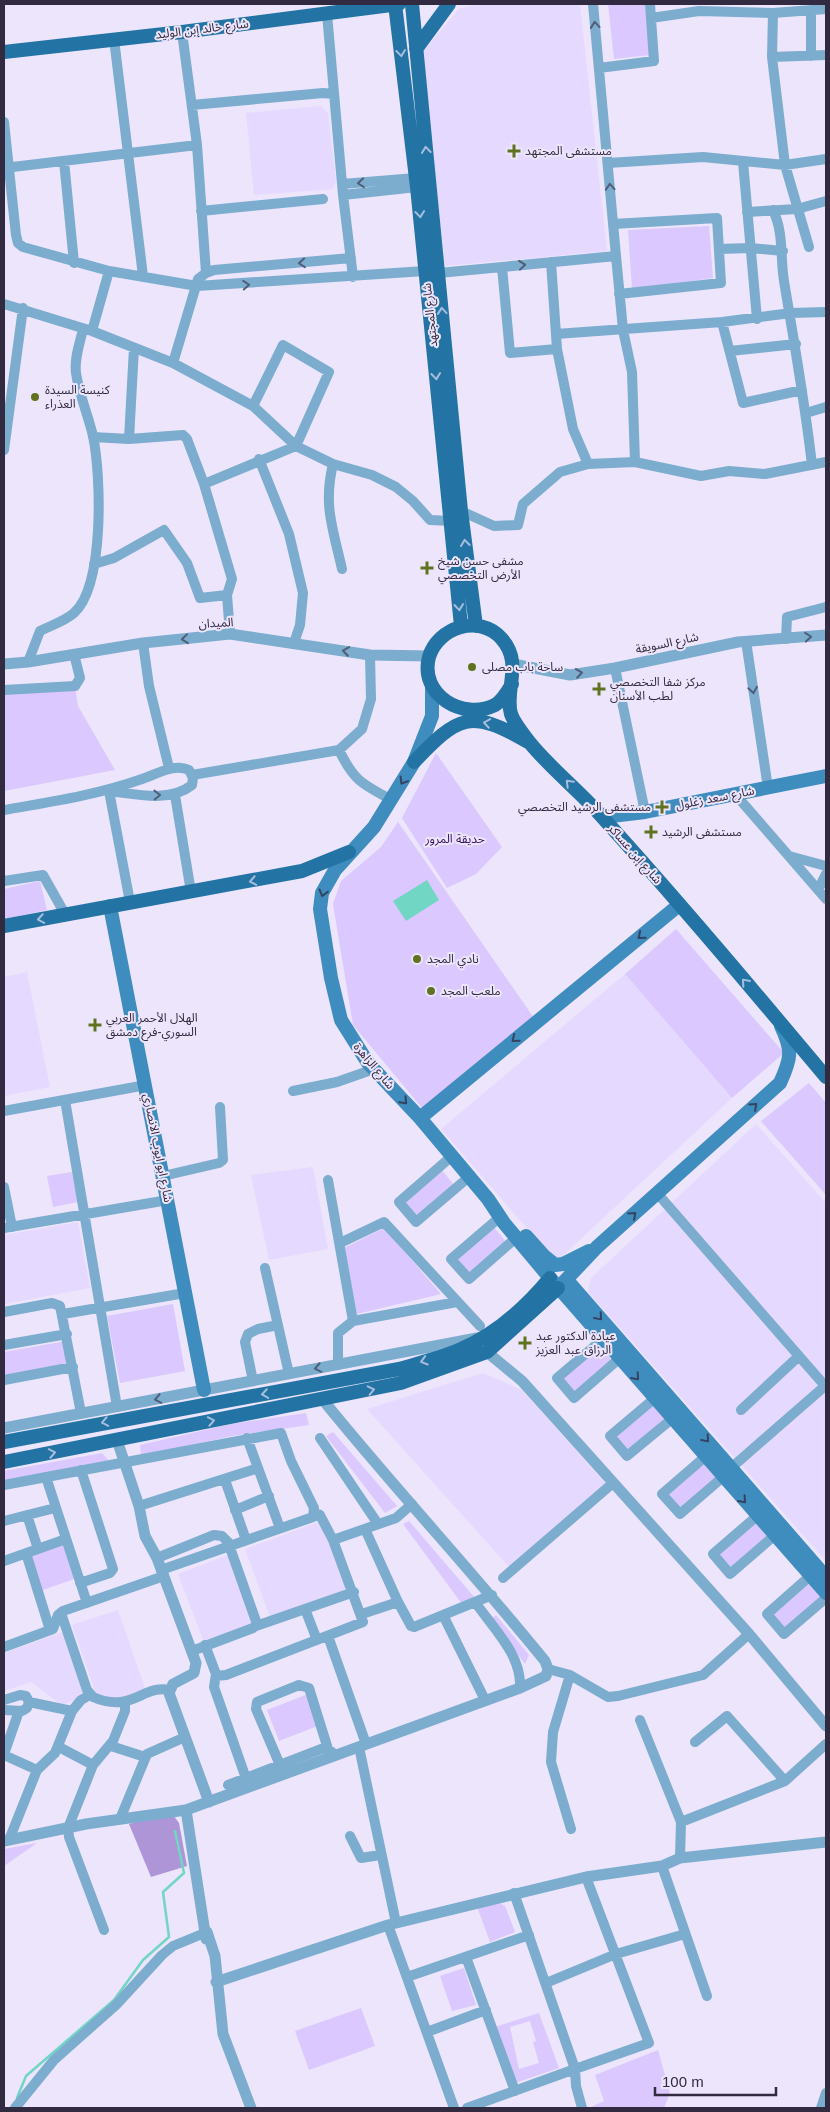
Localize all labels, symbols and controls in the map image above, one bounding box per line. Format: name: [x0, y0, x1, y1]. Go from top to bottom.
street label: شارع خالد إبن الوليد: [155, 16, 250, 44]
one-way arrow: [590, 21, 601, 29]
one-way arrow: [395, 49, 406, 57]
marker: مستشفى المجتهد: [507, 144, 521, 158]
place label: مستشفى المجتهد: [525, 144, 612, 158]
one-way arrow: [421, 145, 432, 153]
one-way arrow: [357, 177, 365, 188]
one-way arrow: [605, 183, 616, 191]
one-way arrow: [414, 210, 425, 218]
one-way arrow: [298, 257, 306, 268]
one-way arrow: [519, 260, 527, 271]
one-way arrow: [242, 279, 250, 290]
street label: شارع المجتهد: [420, 282, 442, 348]
one-way arrow: [437, 307, 448, 315]
one-way arrow: [430, 372, 441, 380]
place label: كنيسة السيدة العذراء: [45, 383, 111, 411]
marker: كنيسة السيدة العذراء: [29, 391, 41, 403]
one-way arrow: [460, 538, 471, 546]
place label: مشفى حسن شيخ الأرض التخصصي: [438, 554, 524, 585]
marker: مشفى حسن شيخ الأرض التخصصي: [420, 561, 434, 575]
one-way arrow: [453, 603, 464, 611]
street label: الميدان: [198, 615, 234, 631]
street label: شارع السويقة: [634, 630, 700, 658]
one-way arrow: [804, 631, 812, 642]
one-way arrow: [181, 633, 189, 644]
one-way arrow: [342, 646, 351, 656]
place label: ساحة باب مصلى: [482, 660, 563, 674]
marker: ساحة باب مصلى: [466, 661, 478, 673]
one-way arrow: [575, 668, 583, 679]
place label: مركز شفا التخصصي لطب الأسنان: [610, 675, 705, 703]
marker: مركز شفا التخصصي لطب الأسنان: [592, 682, 606, 696]
one-way arrow: [747, 686, 758, 694]
one-way arrow: [483, 718, 491, 729]
one-way arrow: [399, 776, 409, 785]
one-way arrow: [566, 779, 575, 788]
street label: شارع سعد زغلول: [674, 784, 756, 814]
one-way arrow: [154, 790, 161, 800]
place label: مستشفى الرشيد التخصصي: [518, 800, 651, 817]
marker: مستشفى الرشيد التخصصي: [655, 800, 669, 814]
street label: شارع إبن عساكر: [603, 821, 665, 888]
marker: مستشفى الرشيد: [644, 825, 658, 839]
place label: مستشفى الرشيد: [662, 825, 742, 839]
park label: حديقة المرور: [424, 832, 485, 846]
one-way arrow: [248, 875, 257, 886]
one-way arrow: [319, 888, 329, 896]
one-way arrow: [37, 913, 45, 923]
one-way arrow: [638, 931, 647, 939]
place label: نادي المجد: [427, 952, 479, 969]
marker: نادي المجد: [411, 953, 423, 965]
one-way arrow: [742, 979, 751, 988]
place label: ملعب المجد: [441, 984, 501, 998]
marker: ملعب المجد: [425, 985, 437, 997]
place label: الهلال الأحمر العربي السوري-فرع دمشق: [106, 1011, 198, 1042]
marker: الهلال الأحمر العربي السوري-فرع دمشق: [88, 1018, 102, 1032]
one-way arrow: [512, 1034, 521, 1043]
street label: شارع الزاهرة: [349, 1040, 397, 1093]
street label: شارع ابو ايوب الانصاري: [138, 1092, 175, 1204]
one-way arrow: [398, 1095, 407, 1104]
one-way arrow: [748, 1103, 757, 1112]
one-way arrow: [627, 1212, 636, 1221]
one-way arrow: [593, 1312, 602, 1321]
place label: عيادة الدكتور عبد الرزاق عبد العزيز: [535, 1329, 616, 1357]
marker: عيادة الدكتور عبد الرزاق عبد العزيز: [518, 1336, 532, 1350]
one-way arrow: [420, 1356, 428, 1366]
one-way arrow: [314, 1363, 322, 1373]
one-way arrow: [631, 1372, 640, 1381]
one-way arrow: [366, 1385, 375, 1396]
one-way arrow: [260, 1388, 269, 1398]
one-way arrow: [154, 1393, 163, 1403]
one-way arrow: [100, 1417, 109, 1427]
one-way arrow: [207, 1417, 216, 1427]
one-way arrow: [700, 1434, 709, 1443]
one-way arrow: [47, 1448, 56, 1458]
one-way arrow: [737, 1494, 746, 1503]
scale bar: [655, 2064, 776, 2096]
text: 100 m: [662, 2073, 704, 2090]

